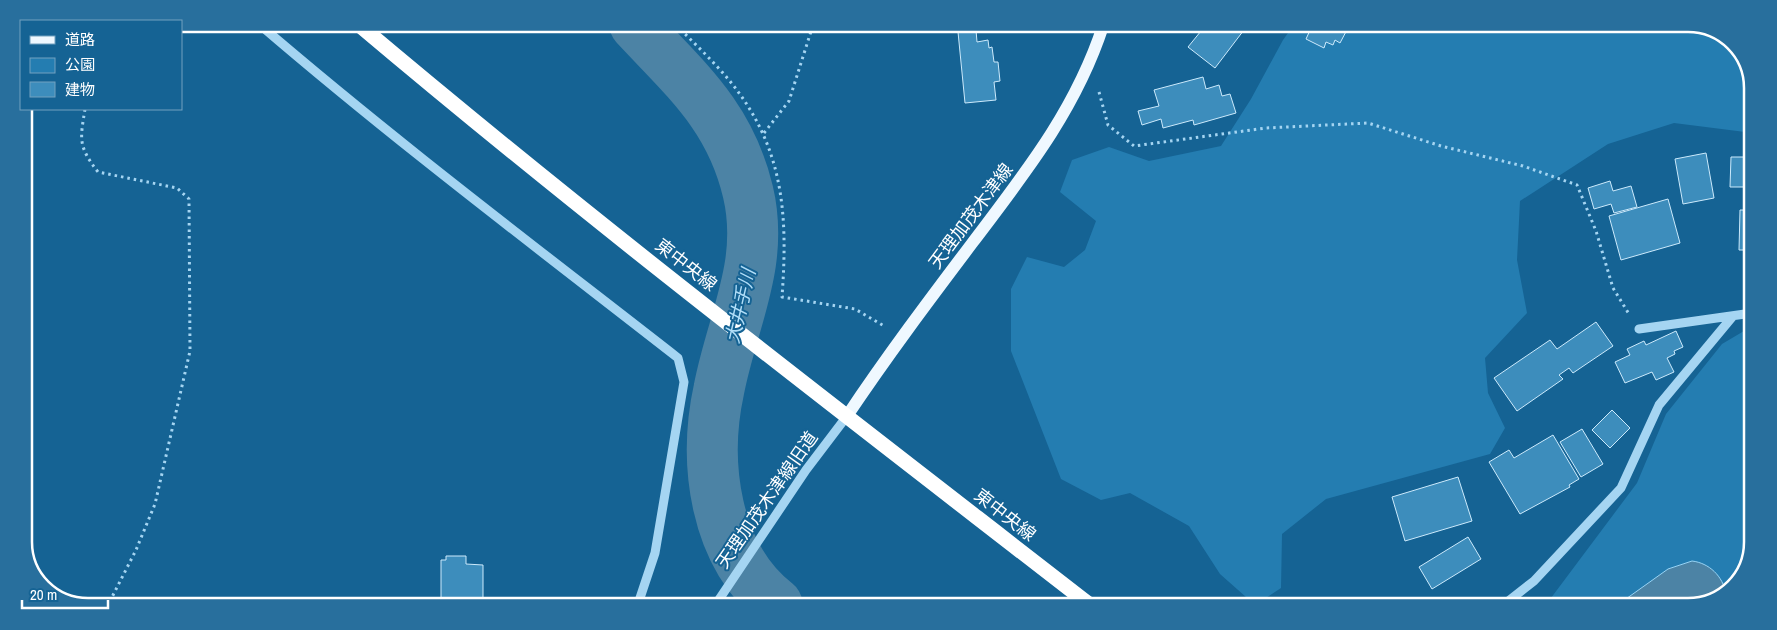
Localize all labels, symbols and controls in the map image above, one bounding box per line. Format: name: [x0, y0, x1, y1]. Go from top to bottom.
legend: [20, 20, 182, 110]
text: 道路: [65, 29, 95, 50]
text: 公園: [65, 54, 95, 75]
text: 建物: [65, 79, 95, 100]
street label: 天理加茂木津線: [923, 158, 1018, 274]
street label: 東中央線: [650, 233, 722, 297]
water label: 大井手川: [719, 264, 762, 346]
street label: 天理加茂木津線旧道: [710, 426, 823, 573]
street label: 東中央線: [969, 483, 1041, 547]
scale bar: [22, 578, 109, 610]
text: 20 m: [30, 584, 57, 605]

